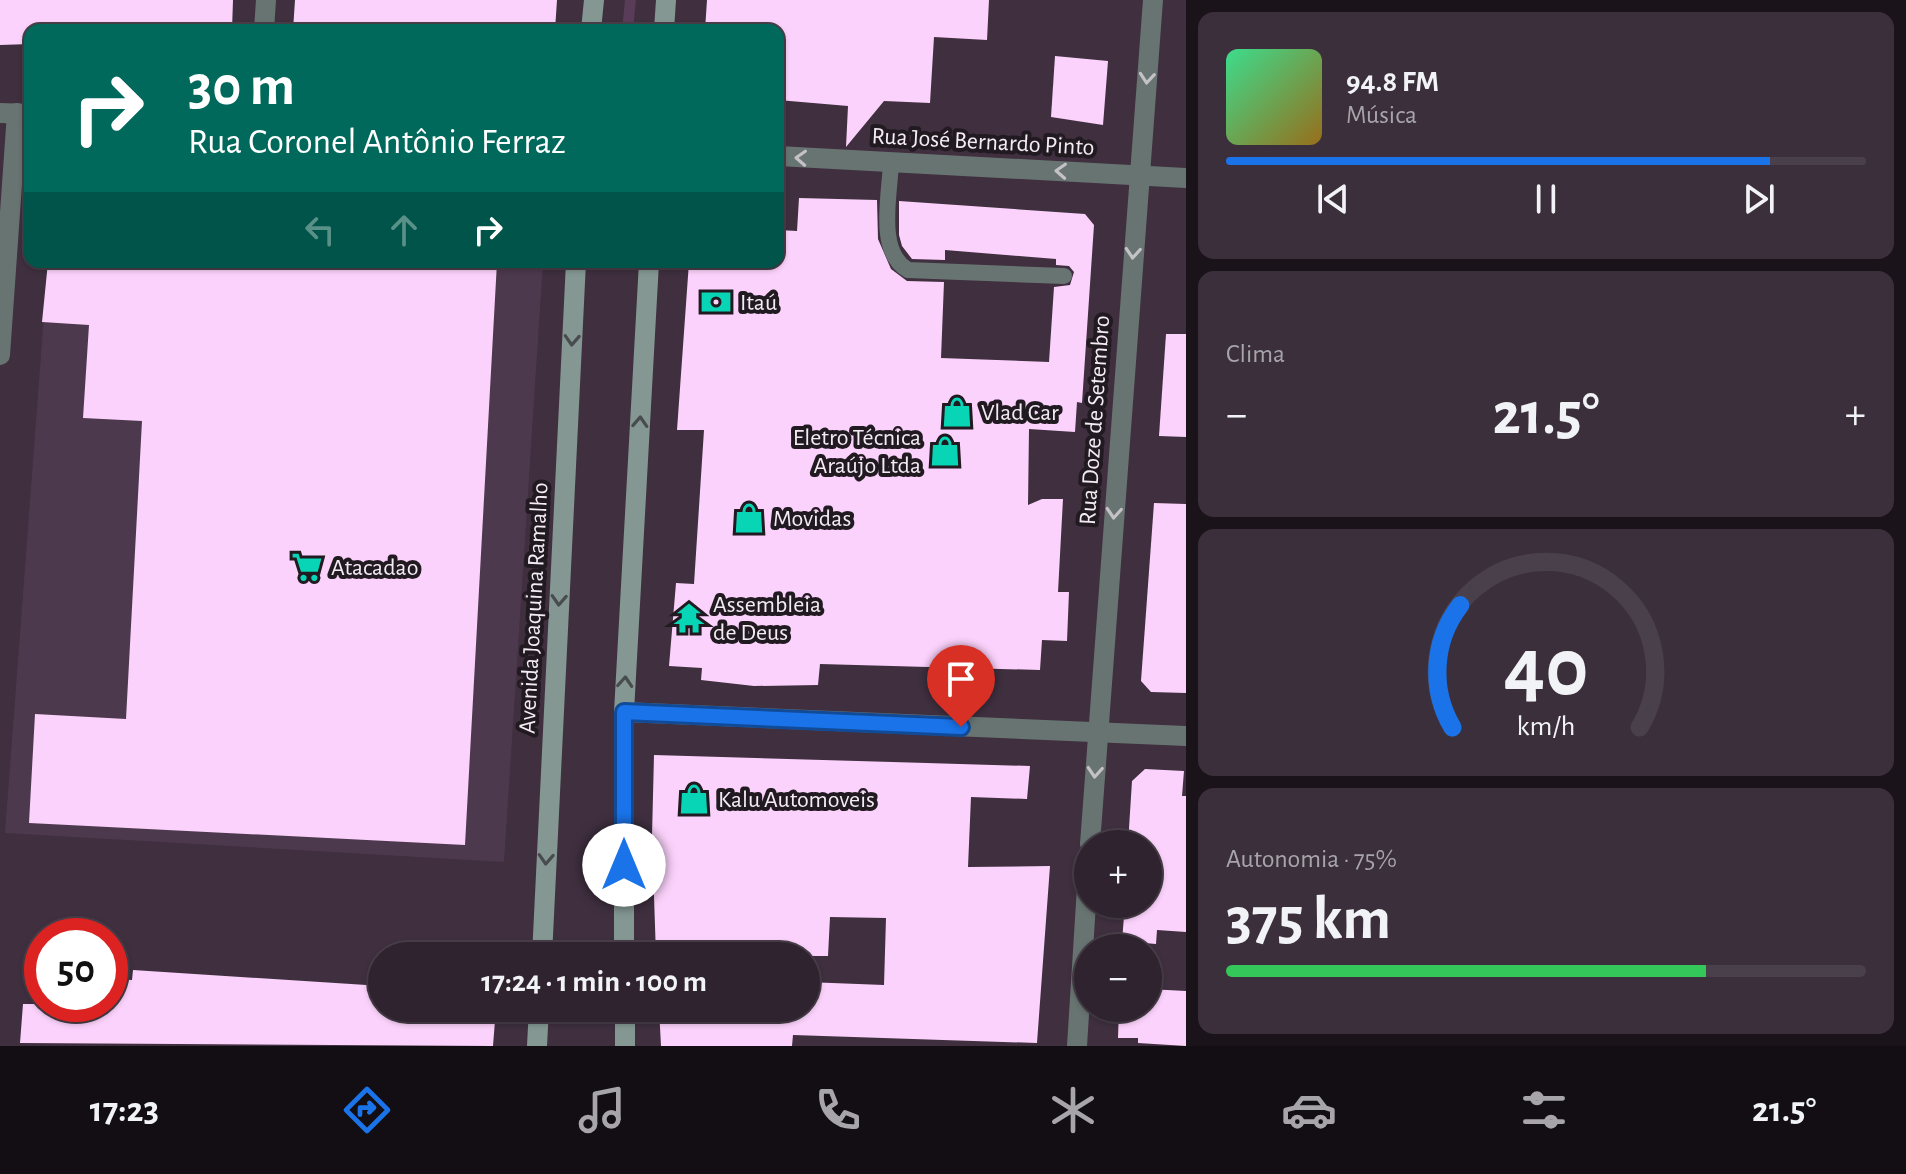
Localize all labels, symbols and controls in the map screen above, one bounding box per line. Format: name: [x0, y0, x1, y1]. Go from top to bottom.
icon: right: [56, 56, 160, 160]
text: 30 m: [188, 59, 295, 115]
text: 94.8 FM: [1346, 67, 1439, 97]
one-way arrow: [1138, 72, 1155, 85]
text: Música: [1346, 102, 1417, 128]
text: Rua Coronel Antônio Ferraz: [188, 124, 566, 160]
street label: Rua José Bernardo Pinto: [871, 124, 1095, 160]
one-way arrow: [794, 149, 807, 166]
one-way arrow: [1054, 163, 1067, 180]
icon: previous: [1311, 177, 1355, 221]
icon: pause: [1524, 177, 1568, 221]
icon: next: [1737, 177, 1781, 221]
icon: left: [298, 208, 342, 252]
icon: ahead: [382, 208, 426, 252]
icon: right: [466, 208, 510, 252]
one-way arrow: [1125, 247, 1142, 260]
bank icon: Itaú: [699, 285, 733, 319]
place label: Itaú: [740, 291, 777, 315]
street label: Rua Doze de Setembro: [1076, 314, 1114, 526]
one-way arrow: [564, 334, 581, 347]
text: Clima: [1226, 341, 1285, 367]
text: 21.5°: [1492, 385, 1600, 445]
text: −: [1226, 393, 1247, 437]
text: +: [1845, 393, 1866, 437]
shop icon: Vlad Car: [940, 395, 974, 429]
place label: Vlad Car: [981, 401, 1059, 425]
one-way arrow: [632, 416, 649, 428]
place label: Eletro Técnica Araújo Ltda: [793, 426, 921, 478]
shop icon: Eletro Técnica Araújo Ltda: [928, 434, 962, 468]
street label: Avenida Joaquina Ramalho: [515, 482, 553, 734]
shop icon: Movidas: [732, 501, 766, 535]
place label: Movidas: [773, 507, 851, 531]
one-way arrow: [1105, 507, 1122, 520]
supermarket icon: Atacadao: [290, 550, 324, 584]
place label: Atacadao: [331, 556, 418, 580]
place label: Assembleia de Deus: [713, 593, 821, 645]
one-way arrow: [551, 594, 568, 607]
temple icon: Assembleia de Deus: [672, 601, 706, 635]
text: 40: [1503, 627, 1589, 711]
pin: [927, 645, 995, 727]
icon: arrive: [939, 657, 983, 701]
one-way arrow: [617, 675, 634, 688]
text: km/h: [1517, 712, 1575, 741]
one-way arrow: [1087, 766, 1104, 779]
shop icon: Kalu Automoveis: [677, 782, 711, 816]
place label: Kalu Automoveis: [718, 788, 875, 812]
position arrow: [582, 823, 666, 907]
map controls: [1074, 830, 1162, 1022]
button: +: [1074, 830, 1162, 918]
text: Autonomia · 75%: [1226, 846, 1397, 872]
one-way arrow: [538, 853, 555, 866]
text: 375 km: [1226, 890, 1391, 950]
speed limit sign: 50: [24, 918, 128, 1022]
button: −: [1074, 934, 1162, 1022]
text: 17:24 · 1 min · 100 m: [481, 967, 707, 997]
icon: directions: [339, 1082, 395, 1138]
icon: music: [574, 1082, 630, 1138]
icon: phone: [810, 1082, 866, 1138]
icon: climate: [1045, 1082, 1101, 1138]
icon: car: [1281, 1082, 1337, 1138]
icon: filters: [1516, 1082, 1572, 1138]
text: 17:23: [90, 1092, 159, 1128]
text: 21.5°: [1752, 1092, 1816, 1128]

